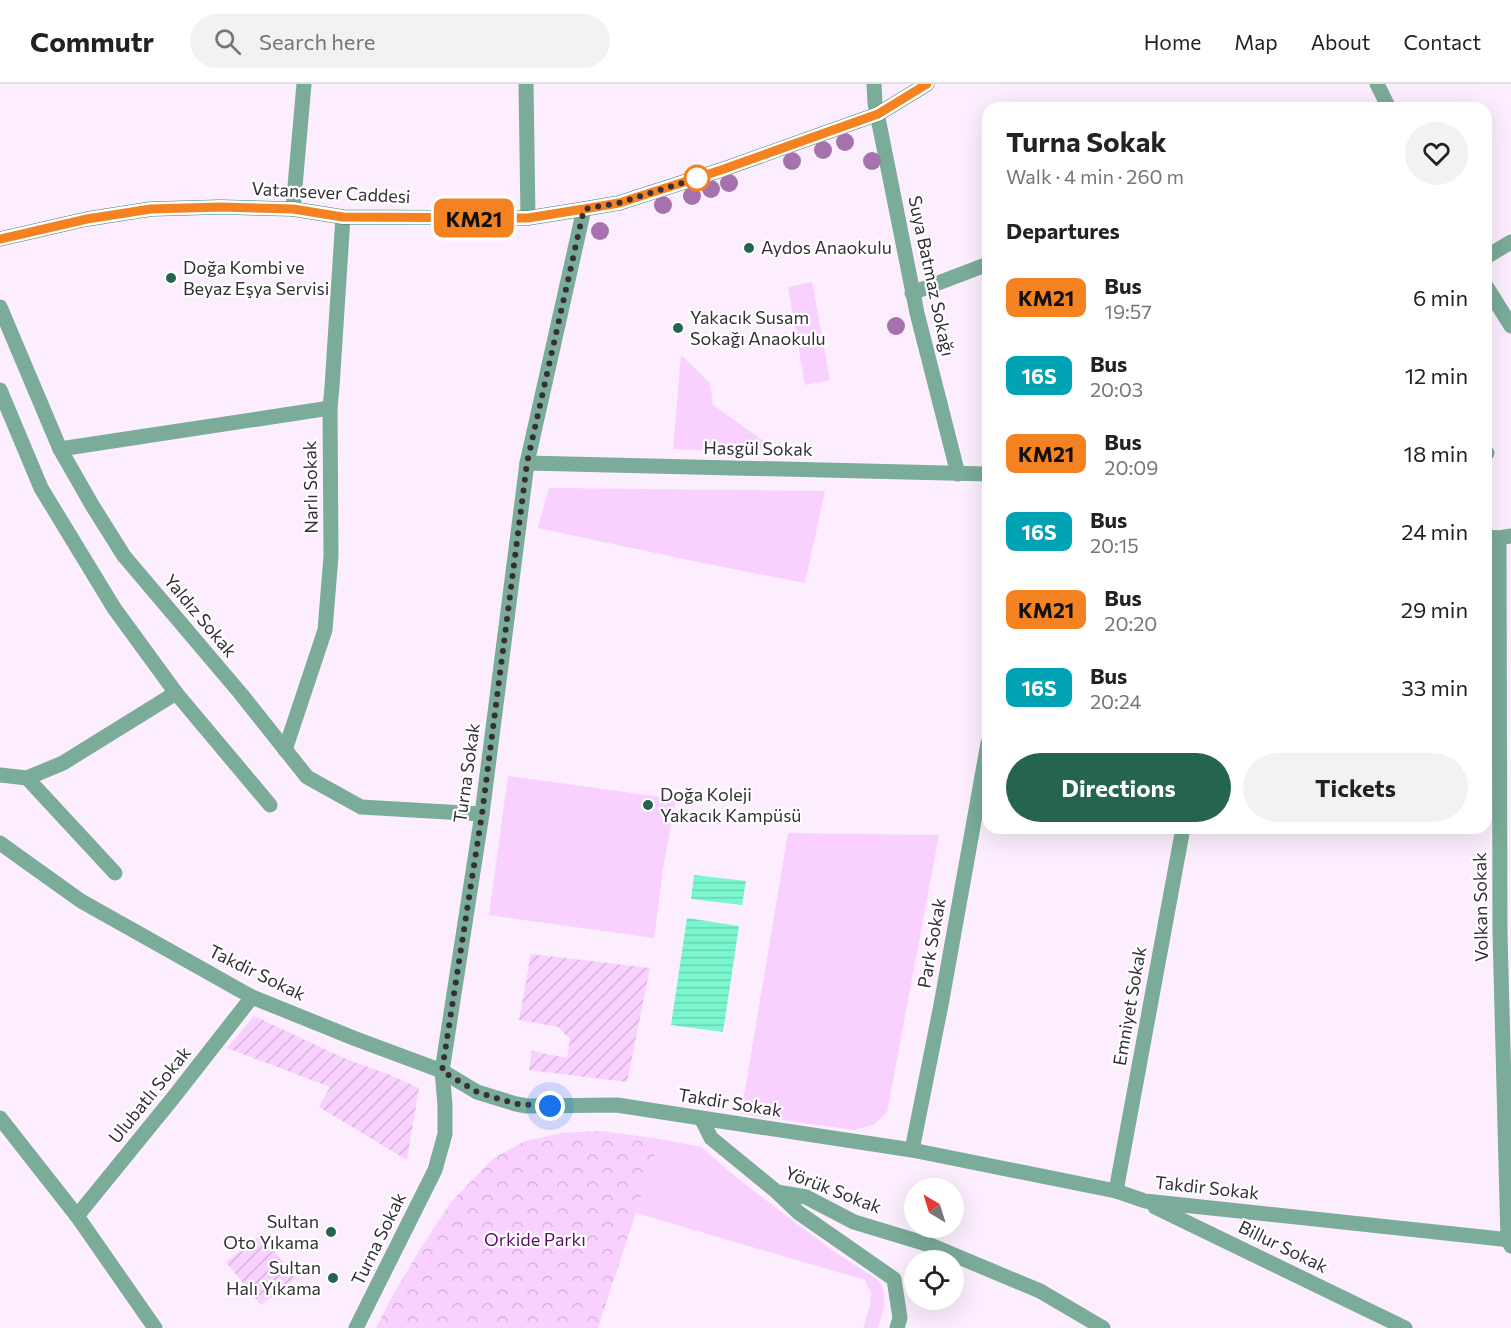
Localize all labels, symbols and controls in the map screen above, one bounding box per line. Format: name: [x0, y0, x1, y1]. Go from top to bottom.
search box: [190, 14, 610, 68]
text: Commutr: [30, 24, 154, 58]
icon: search: [211, 25, 244, 58]
text: Search here: [259, 28, 375, 55]
text: Home: [1144, 29, 1201, 54]
text: Map: [1234, 29, 1278, 54]
text: About: [1311, 29, 1370, 54]
text: Contact: [1403, 29, 1481, 54]
button: heart: [1405, 122, 1468, 185]
text: Turna Sokak: [1006, 124, 1167, 158]
text: Walk · 4 min · 260 m: [1006, 164, 1184, 188]
unlabelled marker: [684, 165, 710, 191]
street label: Vatansever Caddesi: [251, 177, 411, 207]
street label: Suya Batmaz Sokağı: [904, 194, 960, 358]
line badge: KM21: [432, 198, 516, 238]
text: KM21: [446, 206, 502, 231]
text: Departures: [1006, 217, 1120, 244]
place label: Aydos Anaokulu: [761, 236, 892, 258]
marker: Aydos Anaokulu: [742, 241, 756, 255]
place label: Doğa Kombi ve Beyaz Eşya Servisi: [183, 256, 329, 299]
marker: Doğa Kombi ve Beyaz Eşya Servisi: [164, 271, 178, 285]
text: Bus: [1104, 272, 1142, 299]
text: 6 min: [1413, 284, 1468, 311]
text: KM21: [1018, 285, 1074, 310]
text: 19:57: [1104, 299, 1152, 323]
place label: Yakacık Susam Sokağı Anaokulu: [690, 306, 826, 349]
marker: Yakacık Susam Sokağı Anaokulu: [671, 321, 685, 335]
text: Bus: [1090, 350, 1127, 377]
text: 12 min: [1405, 362, 1468, 389]
text: 16S: [1021, 363, 1057, 388]
text: 20:03: [1090, 377, 1143, 401]
text: Bus: [1104, 428, 1142, 455]
street label: Hasgül Sokak: [703, 436, 813, 460]
street label: Narlı Sokak: [298, 440, 322, 534]
text: 18 min: [1404, 440, 1468, 467]
text: KM21: [1018, 441, 1074, 466]
text: 20:09: [1104, 455, 1158, 479]
text: Bus: [1090, 506, 1127, 533]
text: 24 min: [1401, 518, 1468, 545]
text: 16S: [1021, 519, 1057, 544]
text: 20:15: [1090, 533, 1139, 557]
street label: Yaldız Sokak: [160, 569, 242, 662]
text: Bus: [1104, 584, 1142, 611]
text: 29 min: [1401, 596, 1468, 623]
text: KM21: [1018, 597, 1074, 622]
text: 20:20: [1104, 611, 1157, 635]
text: Bus: [1090, 662, 1127, 689]
text: 33 min: [1401, 674, 1468, 701]
text: 16S: [1021, 675, 1057, 700]
text: 20:24: [1090, 689, 1142, 713]
street label: Turna Sokak: [448, 721, 484, 824]
button: Directions: [1006, 753, 1231, 822]
button: Tickets: [1243, 753, 1468, 822]
place label: Doğa Koleji Yakacık Kampüsü: [660, 783, 801, 826]
marker: Doğa Koleji Yakacık Kampüsü: [641, 798, 655, 812]
street label: Volkan Sokak: [1468, 852, 1492, 962]
street label: Park Sokak: [912, 896, 950, 990]
street label: Takdir Sokak: [206, 939, 310, 1005]
street label: Emniyet Sokak: [1108, 944, 1150, 1067]
street label: Ulubatlı Sokak: [104, 1041, 195, 1147]
street label: Takdir Sokak: [677, 1083, 784, 1121]
your location: [535, 1091, 565, 1121]
street label: Yörük Sokak: [782, 1161, 885, 1218]
street label: Takdir Sokak: [1154, 1171, 1261, 1203]
north arrow: [904, 1178, 964, 1238]
map controls: [904, 1178, 964, 1310]
street label: Turna Sokak: [346, 1188, 410, 1289]
place label: Sultan Oto Yıkama: [223, 1210, 319, 1253]
street label: Billur Sokak: [1235, 1215, 1332, 1277]
marker: Sultan Oto Yıkama: [324, 1225, 338, 1239]
park label: Orkide Parkı: [484, 1228, 586, 1250]
button: locate: [904, 1250, 964, 1310]
place label: Sultan Halı Yıkama: [226, 1256, 321, 1299]
marker: Sultan Halı Yıkama: [326, 1271, 340, 1285]

